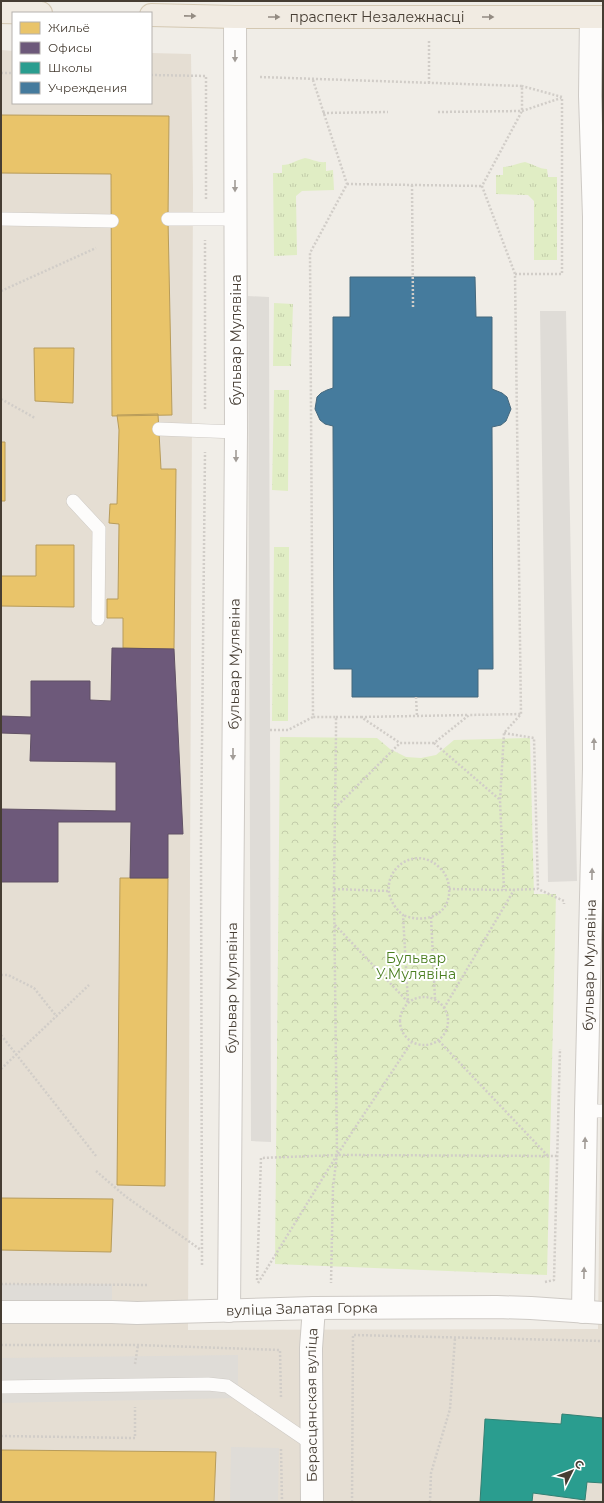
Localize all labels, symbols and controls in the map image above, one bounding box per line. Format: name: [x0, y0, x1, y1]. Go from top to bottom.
street label: праспект Незалежнасці: [289, 8, 465, 26]
legend: [12, 12, 152, 104]
one-way arrow: [184, 13, 197, 19]
one-way arrow: [268, 14, 281, 20]
one-way arrow: [482, 14, 495, 20]
text: Жильё: [48, 20, 90, 35]
text: Офисы: [48, 40, 92, 55]
one-way arrow: [232, 50, 238, 63]
text: Школы: [48, 60, 93, 75]
text: Учреждения: [48, 80, 127, 95]
one-way arrow: [232, 180, 238, 193]
street label: бульвар Мулявіна: [227, 274, 245, 406]
one-way arrow: [233, 450, 239, 463]
street label: бульвар Мулявіна: [225, 598, 244, 730]
one-way arrow: [591, 737, 597, 750]
one-way arrow: [230, 748, 236, 761]
one-way arrow: [589, 867, 595, 880]
street label: бульвар Мулявіна: [579, 899, 600, 1031]
street label: бульвар Мулявіна: [222, 922, 241, 1054]
park label: Бульвар У.Мулявіна: [376, 949, 456, 983]
one-way arrow: [582, 1136, 588, 1149]
one-way arrow: [581, 1266, 587, 1279]
street label: вуліца Залатая Горка: [226, 1299, 378, 1319]
street label: Берасцянская вуліца: [302, 1327, 321, 1482]
north arrow: [552, 1451, 592, 1491]
text: С: [572, 1457, 587, 1472]

